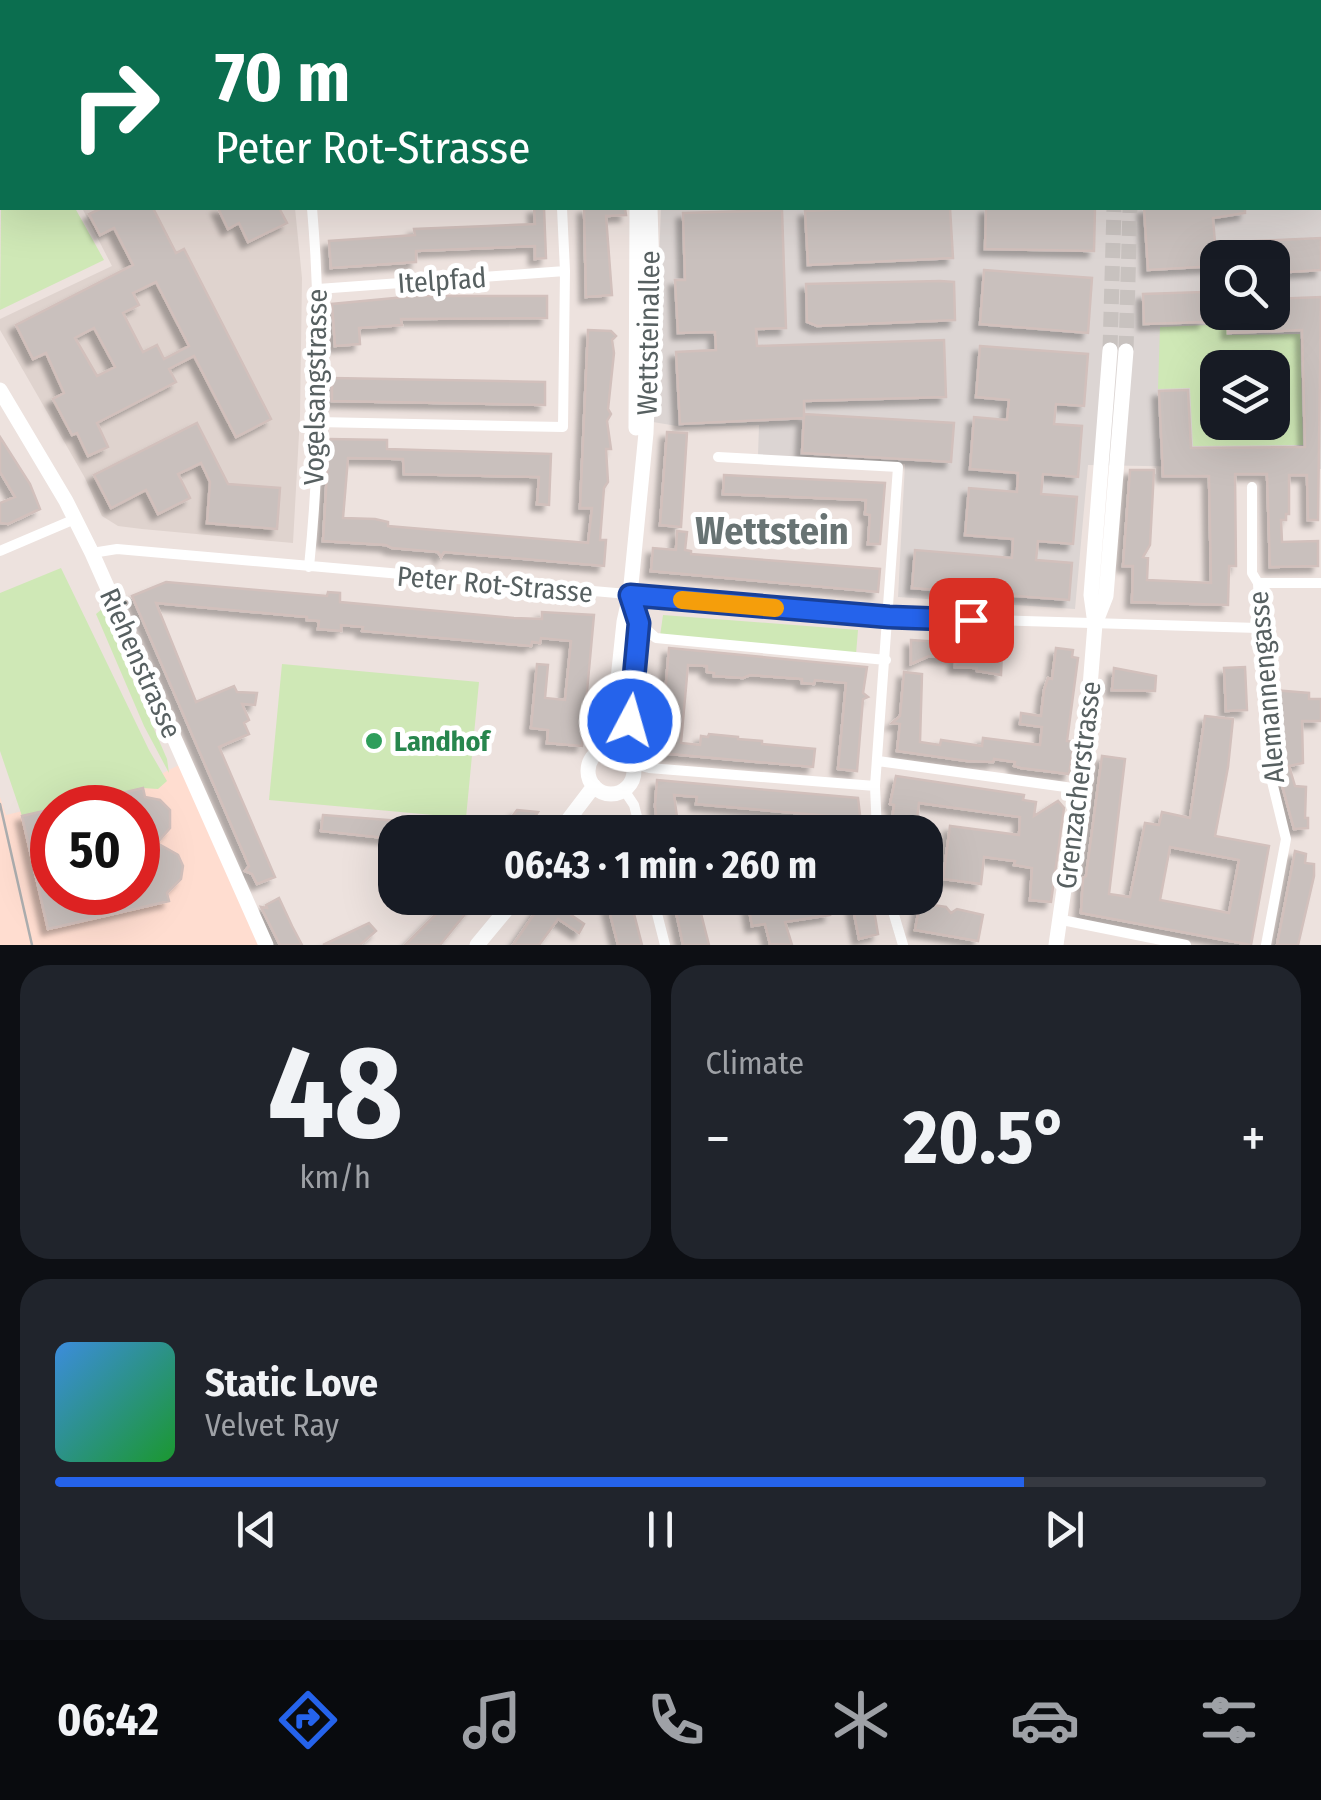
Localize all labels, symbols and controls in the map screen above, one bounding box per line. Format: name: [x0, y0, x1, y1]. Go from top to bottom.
text: 70 m: [215, 36, 350, 120]
icon: right: [50, 40, 180, 170]
text: Peter Rot-Strasse: [215, 121, 531, 175]
map controls: [1200, 240, 1290, 440]
button: search: [1200, 240, 1290, 330]
street label: Wettsteinallee: [631, 250, 666, 416]
street label: Itelpfad: [397, 261, 488, 300]
street label: Vogelsangstrasse: [297, 289, 334, 485]
button: layers: [1200, 350, 1290, 440]
district label: Wettstein: [695, 508, 849, 554]
street label: Peter Rot-Strasse: [396, 560, 594, 609]
pin: [929, 578, 1014, 663]
street label: Riehenstrasse: [93, 583, 188, 743]
street label: Alemannengasse: [1242, 589, 1291, 784]
icon: arrive: [944, 593, 999, 648]
position arrow: [578, 669, 682, 773]
street label: Grenzacherstrasse: [1049, 679, 1108, 891]
place label: Landhof: [394, 725, 492, 758]
marker: Landhof: [363, 730, 385, 752]
speed limit sign: 50: [30, 785, 160, 915]
text: 06:43 · 1 min · 260 m: [504, 842, 817, 888]
text: 48: [268, 1015, 403, 1171]
text: Climate: [706, 1044, 804, 1082]
text: 20.5°: [903, 1093, 1068, 1183]
text: −: [706, 1106, 730, 1172]
text: +: [1241, 1106, 1266, 1172]
text: km/h: [300, 1158, 371, 1196]
text: Static Love: [205, 1360, 378, 1406]
text: Velvet Ray: [205, 1406, 339, 1444]
icon: previous: [229, 1502, 284, 1557]
icon: pause: [633, 1502, 688, 1557]
icon: next: [1037, 1502, 1092, 1557]
icon: directions: [273, 1685, 343, 1755]
icon: music: [457, 1685, 527, 1755]
icon: phone: [641, 1685, 711, 1755]
icon: climate: [826, 1685, 896, 1755]
icon: car: [1010, 1685, 1080, 1755]
icon: filters: [1194, 1685, 1264, 1755]
text: 06:42: [57, 1693, 159, 1747]

